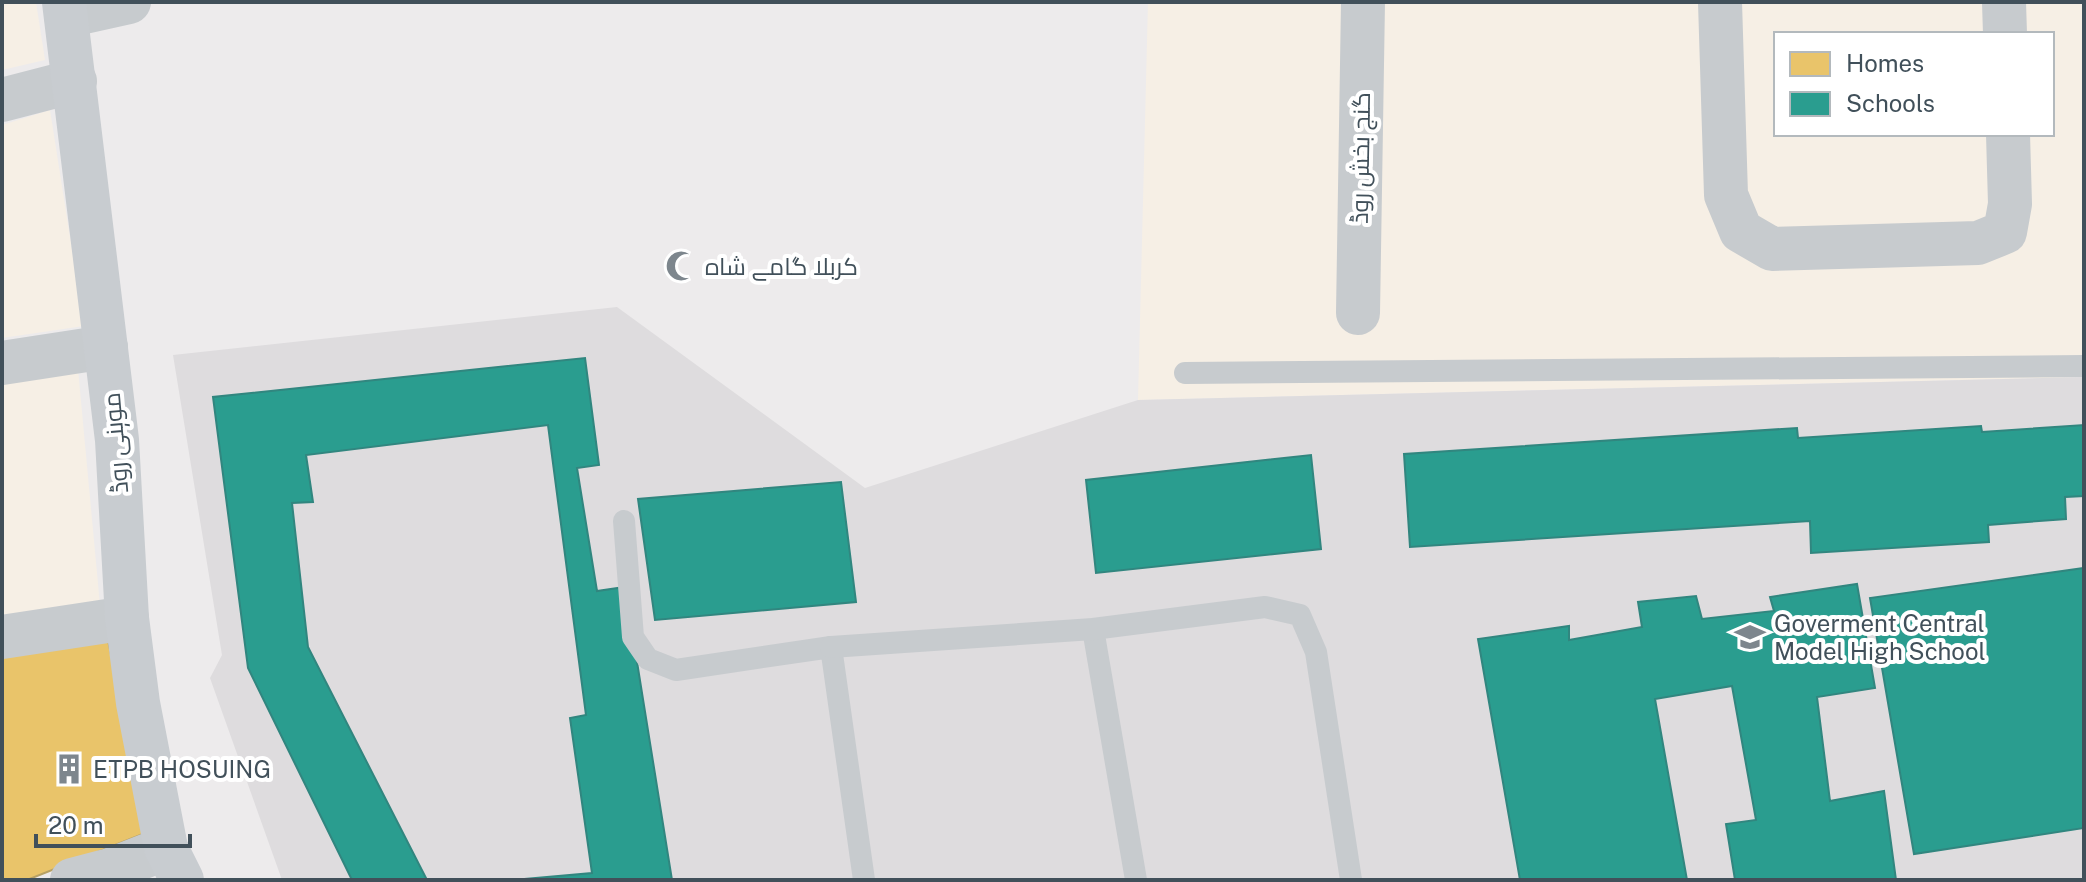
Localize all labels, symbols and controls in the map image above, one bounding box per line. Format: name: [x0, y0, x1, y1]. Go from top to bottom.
legend: [1774, 32, 2054, 136]
text: Homes: [1846, 49, 1924, 77]
text: Schools: [1846, 89, 1935, 117]
street label: گنج بخش روڈ: [1345, 92, 1378, 224]
mosque icon: کربلا گامے شاہ: [664, 249, 698, 283]
place label: کربلا گامے شاہ: [705, 252, 858, 281]
street label: موہنی روڈ: [97, 391, 135, 494]
place label: Goverment Central Model High School: [1774, 609, 1986, 665]
school or university icon: Goverment Central Model High School: [1733, 620, 1767, 654]
building icon: ETPB HOSUING: [52, 752, 86, 786]
place label: ETPB HOSUING: [93, 755, 271, 783]
scale bar: [36, 798, 190, 848]
text: 20 m: [48, 811, 104, 839]

